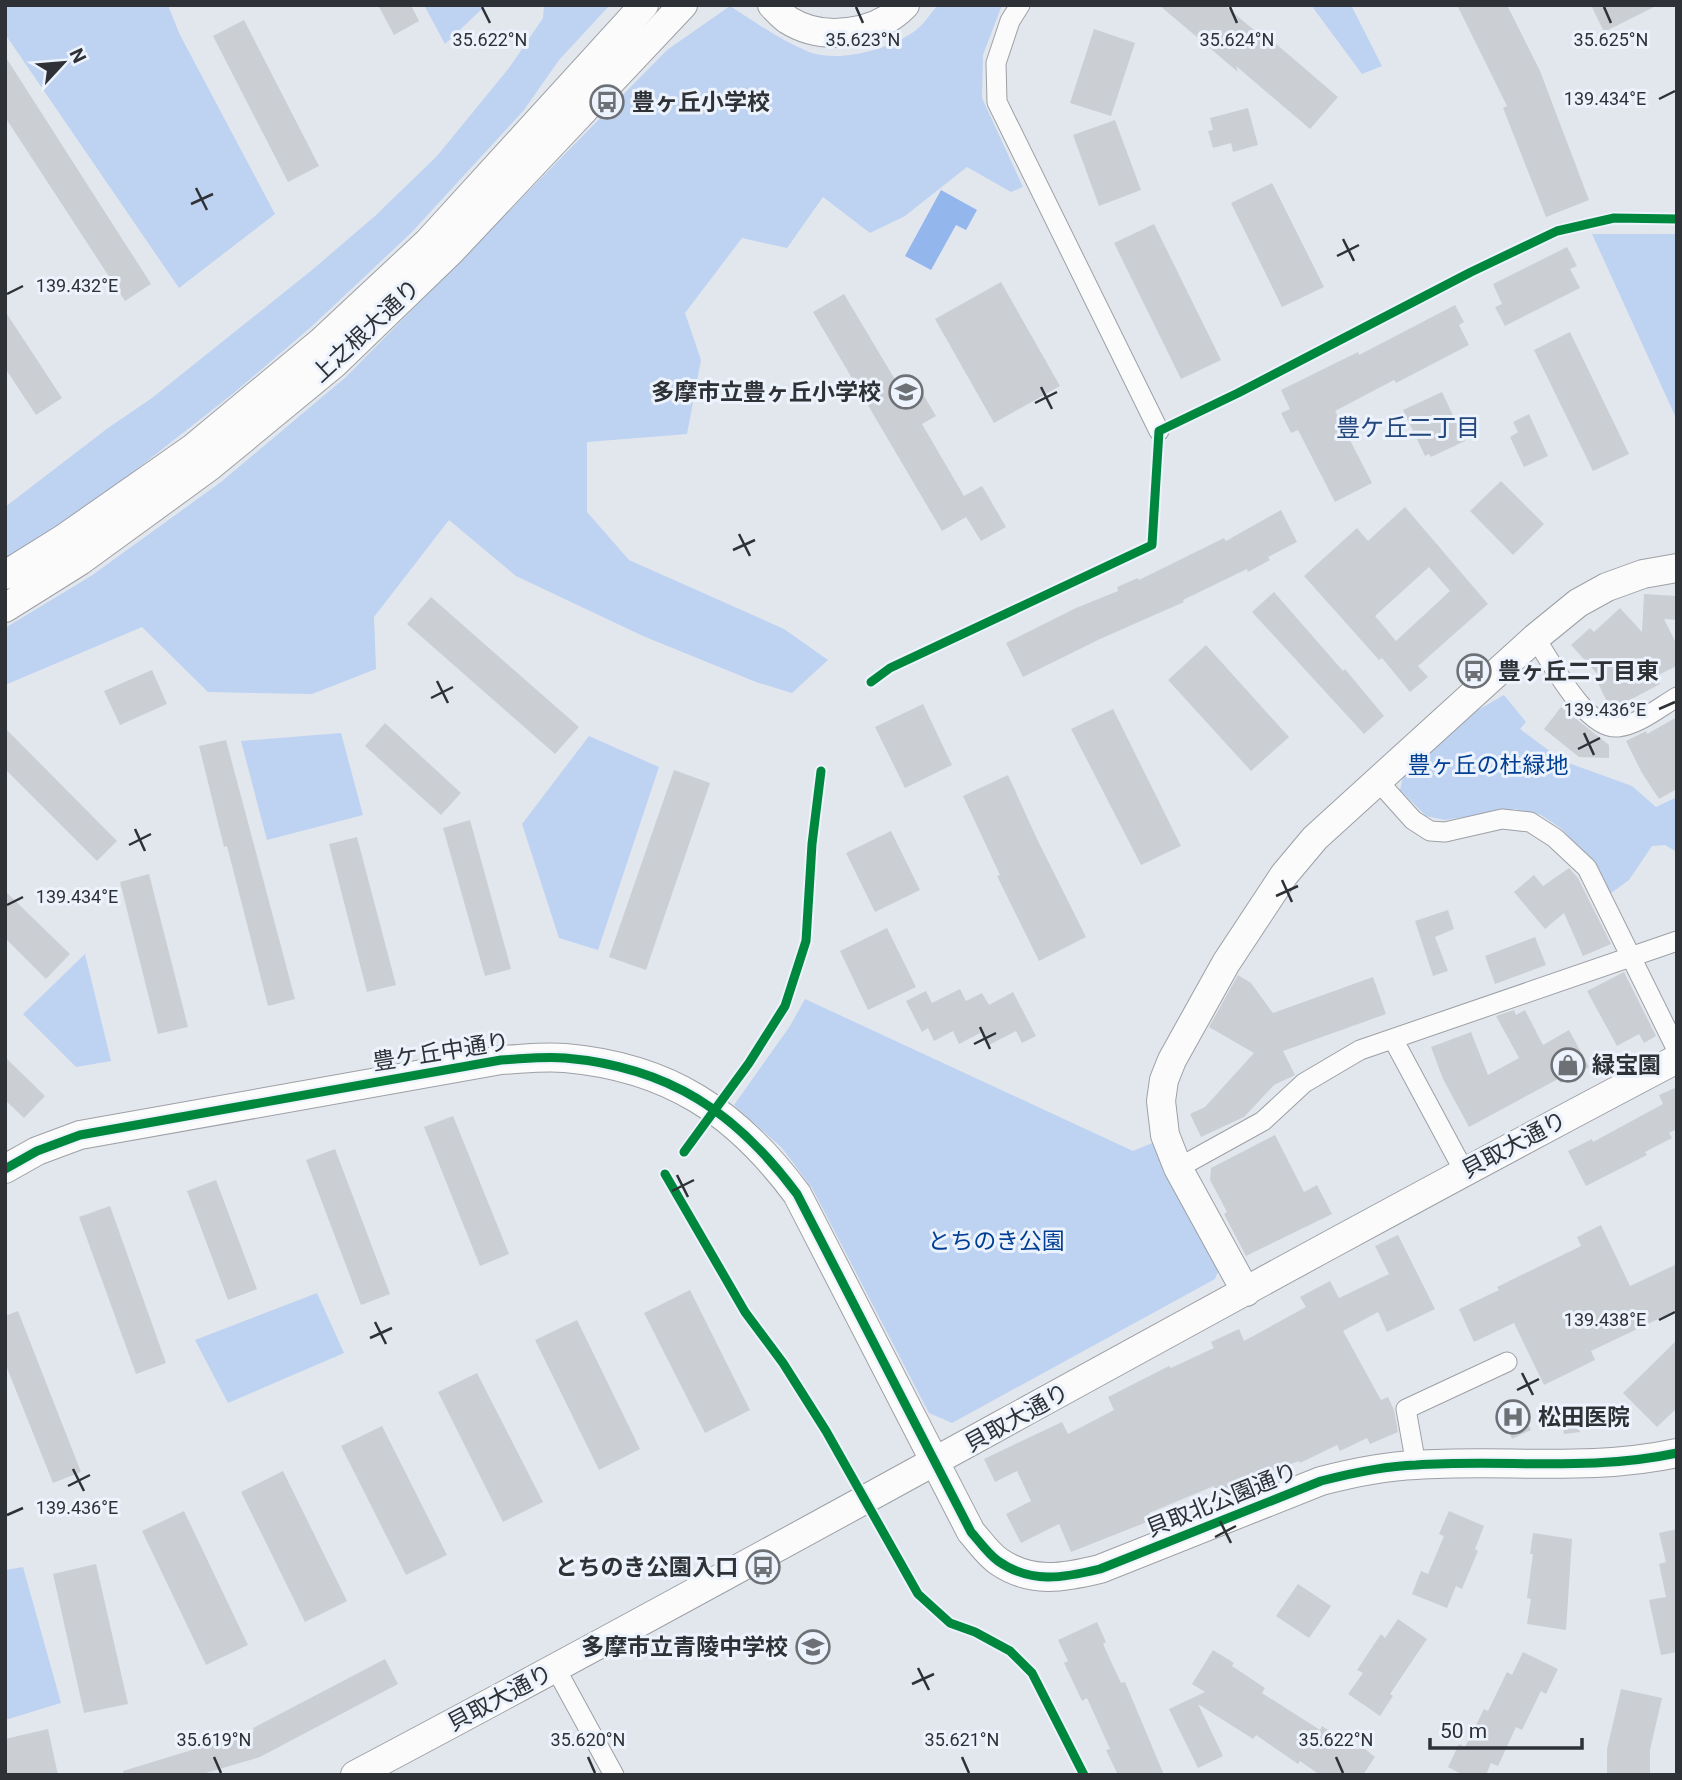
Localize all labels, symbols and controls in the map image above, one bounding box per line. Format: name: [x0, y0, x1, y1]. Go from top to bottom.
north arrow: [28, 28, 98, 98]
text: 35.622°N: [453, 29, 527, 50]
text: 35.623°N: [826, 29, 900, 50]
text: 35.624°N: [1200, 29, 1274, 50]
text: 35.625°N: [1574, 29, 1648, 50]
text: N: [65, 45, 91, 67]
bus stop icon: 豊ヶ丘小学校: [588, 83, 626, 121]
text: 139.434°E: [1564, 88, 1646, 109]
place label: 豊ヶ丘小学校: [632, 89, 770, 116]
street label: 上之根大通り: [306, 274, 426, 388]
text: 139.432°E: [36, 275, 118, 296]
school or university icon: 多摩市立豊ヶ丘小学校: [887, 373, 925, 411]
place label: 多摩市立豊ヶ丘小学校: [651, 379, 881, 406]
district label: 豊ケ丘二丁目: [1336, 414, 1480, 442]
bus stop icon: 豊ヶ丘二丁目東: [1455, 652, 1493, 690]
place label: 豊ヶ丘二丁目東: [1498, 658, 1659, 685]
text: 139.436°E: [1564, 699, 1646, 720]
park label: 豊ヶ丘の杜緑地: [1408, 752, 1569, 779]
text: 139.434°E: [36, 886, 118, 907]
street label: 豊ケ丘中通り: [371, 1028, 511, 1076]
shop icon: 緑宝園: [1549, 1046, 1587, 1084]
place label: 緑宝園: [1592, 1052, 1661, 1079]
street label: 貝取大通り: [1457, 1106, 1571, 1184]
park label: とちのき公園: [927, 1228, 1065, 1255]
text: 139.438°E: [1564, 1309, 1646, 1330]
street label: 貝取大通り: [960, 1378, 1074, 1458]
hospital icon: 松田医院: [1494, 1398, 1532, 1436]
place label: 松田医院: [1538, 1404, 1630, 1431]
street label: 貝取北公園通り: [1142, 1457, 1302, 1543]
text: 139.436°E: [36, 1497, 118, 1518]
bus stop icon: とちのき公園入口: [744, 1548, 782, 1586]
place label: とちのき公園入口: [555, 1554, 738, 1581]
school or university icon: 多摩市立青陵中学校: [794, 1628, 832, 1666]
place label: 多摩市立青陵中学校: [581, 1634, 788, 1661]
street label: 貝取大通り: [443, 1659, 557, 1737]
scale bar: [1430, 1706, 1582, 1750]
text: 50 m: [1440, 1719, 1487, 1743]
text: 35.619°N: [177, 1729, 251, 1750]
text: 35.620°N: [551, 1729, 625, 1750]
text: 35.621°N: [925, 1729, 999, 1750]
text: 35.622°N: [1299, 1729, 1373, 1750]

